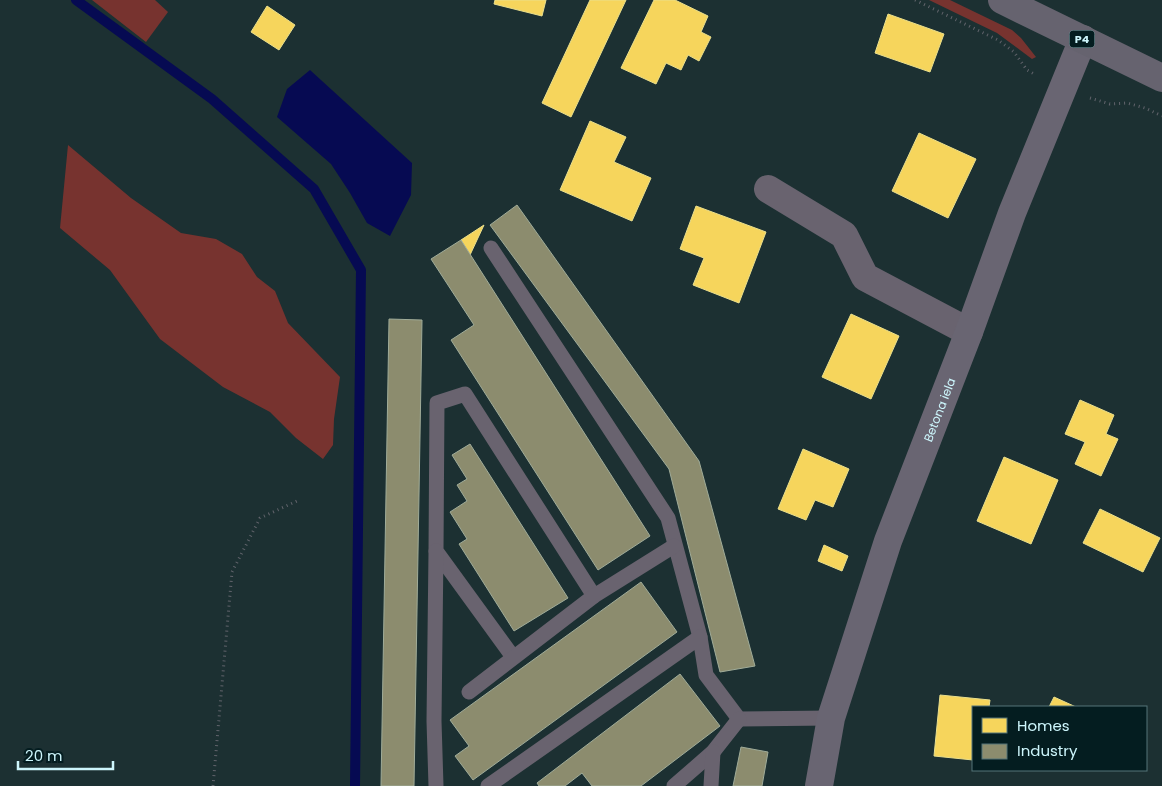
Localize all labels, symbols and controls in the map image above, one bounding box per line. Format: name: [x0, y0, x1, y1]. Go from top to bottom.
road number: P4: [1070, 30, 1094, 48]
street label: Betona iela: [919, 375, 959, 444]
legend: [972, 706, 1147, 771]
text: Homes: [1017, 715, 1070, 736]
scale bar: [18, 738, 112, 770]
text: Industry: [1017, 740, 1078, 761]
text: 20 m: [25, 745, 63, 766]

